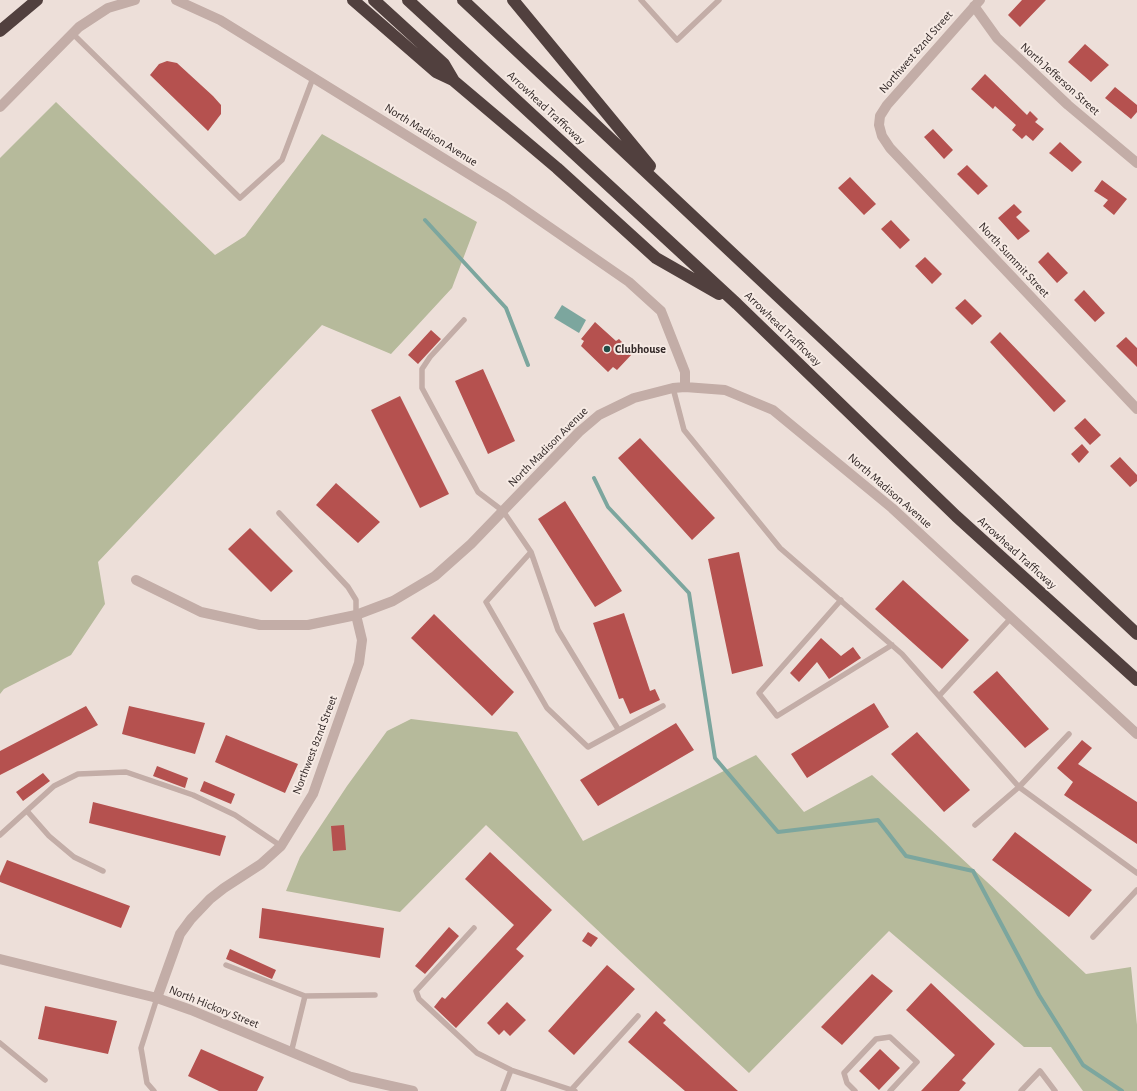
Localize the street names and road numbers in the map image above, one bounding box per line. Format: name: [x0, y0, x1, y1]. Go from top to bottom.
street label: Northwest 82nd Street: [876, 8, 956, 96]
street label: North Jefferson Street: [1017, 40, 1103, 118]
street label: Arrowhead Trafficway: [504, 68, 588, 148]
street label: North Madison Avenue: [382, 101, 480, 169]
street label: North Summit Street: [976, 219, 1052, 301]
street label: Arrowhead Trafficway: [742, 289, 824, 369]
street label: North Madison Avenue: [505, 404, 591, 490]
street label: North Madison Avenue: [845, 450, 935, 532]
street label: Arrowhead Trafficway: [974, 514, 1060, 592]
street label: Northwest 82nd Street: [289, 693, 341, 797]
street label: North Hickory Street: [167, 982, 261, 1032]

